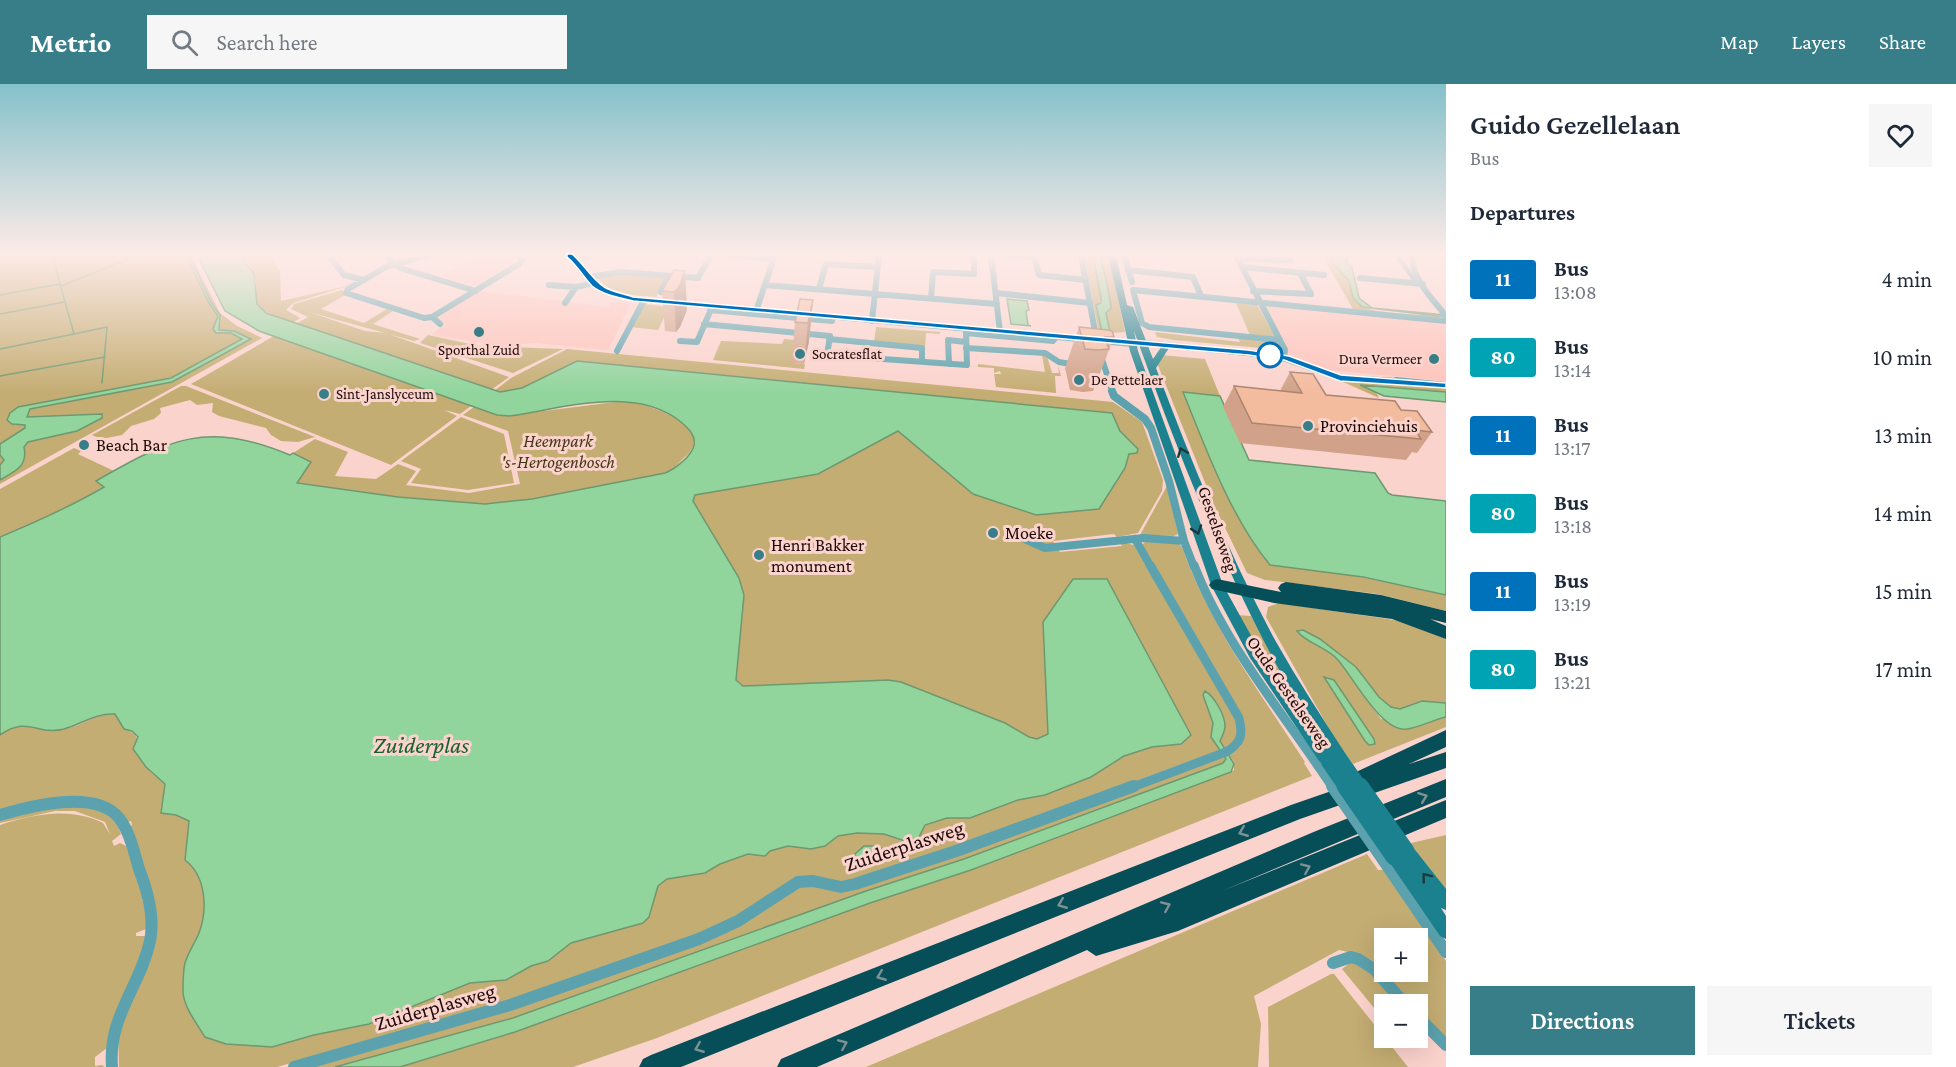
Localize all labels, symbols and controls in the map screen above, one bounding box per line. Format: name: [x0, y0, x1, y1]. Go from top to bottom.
search box: [147, 15, 567, 69]
icon: search: [168, 26, 201, 59]
text: Metrio: [30, 27, 111, 58]
text: Search here: [216, 30, 317, 55]
text: Map: [1720, 30, 1759, 54]
text: Layers: [1792, 30, 1846, 54]
text: Share: [1879, 30, 1926, 54]
button: heart: [1869, 104, 1932, 167]
text: Guido Gezellelaan: [1470, 109, 1680, 140]
text: Bus: [1470, 147, 1499, 169]
text: Departures: [1470, 200, 1575, 225]
text: Bus: [1554, 256, 1588, 281]
text: 11: [1495, 267, 1511, 291]
text: 4 min: [1881, 267, 1932, 292]
text: 13:08: [1554, 281, 1597, 303]
marker: Sporthal Zuid: [472, 325, 486, 339]
text: Bus: [1554, 334, 1588, 359]
place label: Sporthal Zuid: [438, 342, 520, 359]
unlabelled marker: [1257, 342, 1283, 368]
text: 80: [1491, 345, 1515, 369]
text: 10 min: [1873, 345, 1932, 370]
place label: Socratesflat: [812, 346, 883, 362]
marker: Socratesflat: [793, 347, 807, 361]
place label: Dura Vermeer: [1339, 351, 1423, 367]
marker: Dura Vermeer: [1427, 352, 1441, 366]
text: 13:14: [1554, 359, 1592, 381]
place label: De Pettelaer: [1091, 372, 1164, 388]
marker: De Pettelaer: [1072, 373, 1086, 387]
place label: Sint-Janslyceum: [336, 386, 434, 403]
marker: Sint-Janslyceum: [317, 387, 331, 401]
text: Bus: [1554, 412, 1588, 437]
place label: Provinciehuis: [1320, 416, 1418, 436]
marker: Provinciehuis: [1301, 419, 1315, 433]
text: 11: [1495, 423, 1511, 447]
text: 13 min: [1875, 423, 1932, 448]
park label: Heempark 's-Hertogenbosch: [501, 431, 615, 472]
place label: Beach Bar: [96, 435, 168, 455]
text: 13:17: [1554, 437, 1591, 459]
marker: Beach Bar: [77, 438, 91, 452]
one-way arrow: [1177, 447, 1190, 457]
street label: Gestelseweg: [1194, 483, 1242, 575]
text: Bus: [1554, 490, 1588, 515]
text: 80: [1491, 501, 1515, 525]
text: 14 min: [1874, 501, 1932, 526]
text: 13:18: [1554, 515, 1592, 537]
place label: Moeke: [1005, 523, 1053, 543]
one-way arrow: [1189, 524, 1202, 534]
marker: Moeke: [986, 526, 1000, 540]
place label: Henri Bakker monument: [771, 535, 865, 576]
marker: Henri Bakker monument: [752, 548, 766, 562]
text: Bus: [1554, 568, 1588, 593]
text: 11: [1495, 579, 1511, 603]
text: 15 min: [1875, 579, 1932, 604]
text: 13:19: [1554, 593, 1592, 615]
street label: Oude Gestelseweg: [1243, 632, 1335, 752]
text: Bus: [1554, 646, 1588, 671]
text: 80: [1491, 657, 1515, 681]
text: 17 min: [1875, 657, 1932, 682]
text: 13:21: [1554, 671, 1591, 693]
water label: Zuiderplas: [373, 731, 469, 758]
one-way arrow: [1417, 792, 1428, 805]
street label: Zuiderplasweg: [841, 815, 967, 877]
one-way arrow: [1238, 825, 1249, 838]
one-way arrow: [1300, 863, 1311, 875]
one-way arrow: [1423, 872, 1434, 883]
one-way arrow: [1057, 897, 1068, 909]
one-way arrow: [1160, 901, 1171, 913]
map controls: [1374, 928, 1428, 1048]
button: +: [1374, 928, 1428, 982]
one-way arrow: [876, 969, 887, 981]
street label: Zuiderplasweg: [372, 978, 498, 1036]
button: Directions: [1470, 986, 1695, 1055]
button: Tickets: [1707, 986, 1932, 1055]
button: −: [1374, 994, 1428, 1048]
one-way arrow: [836, 1039, 847, 1051]
one-way arrow: [694, 1041, 705, 1053]

